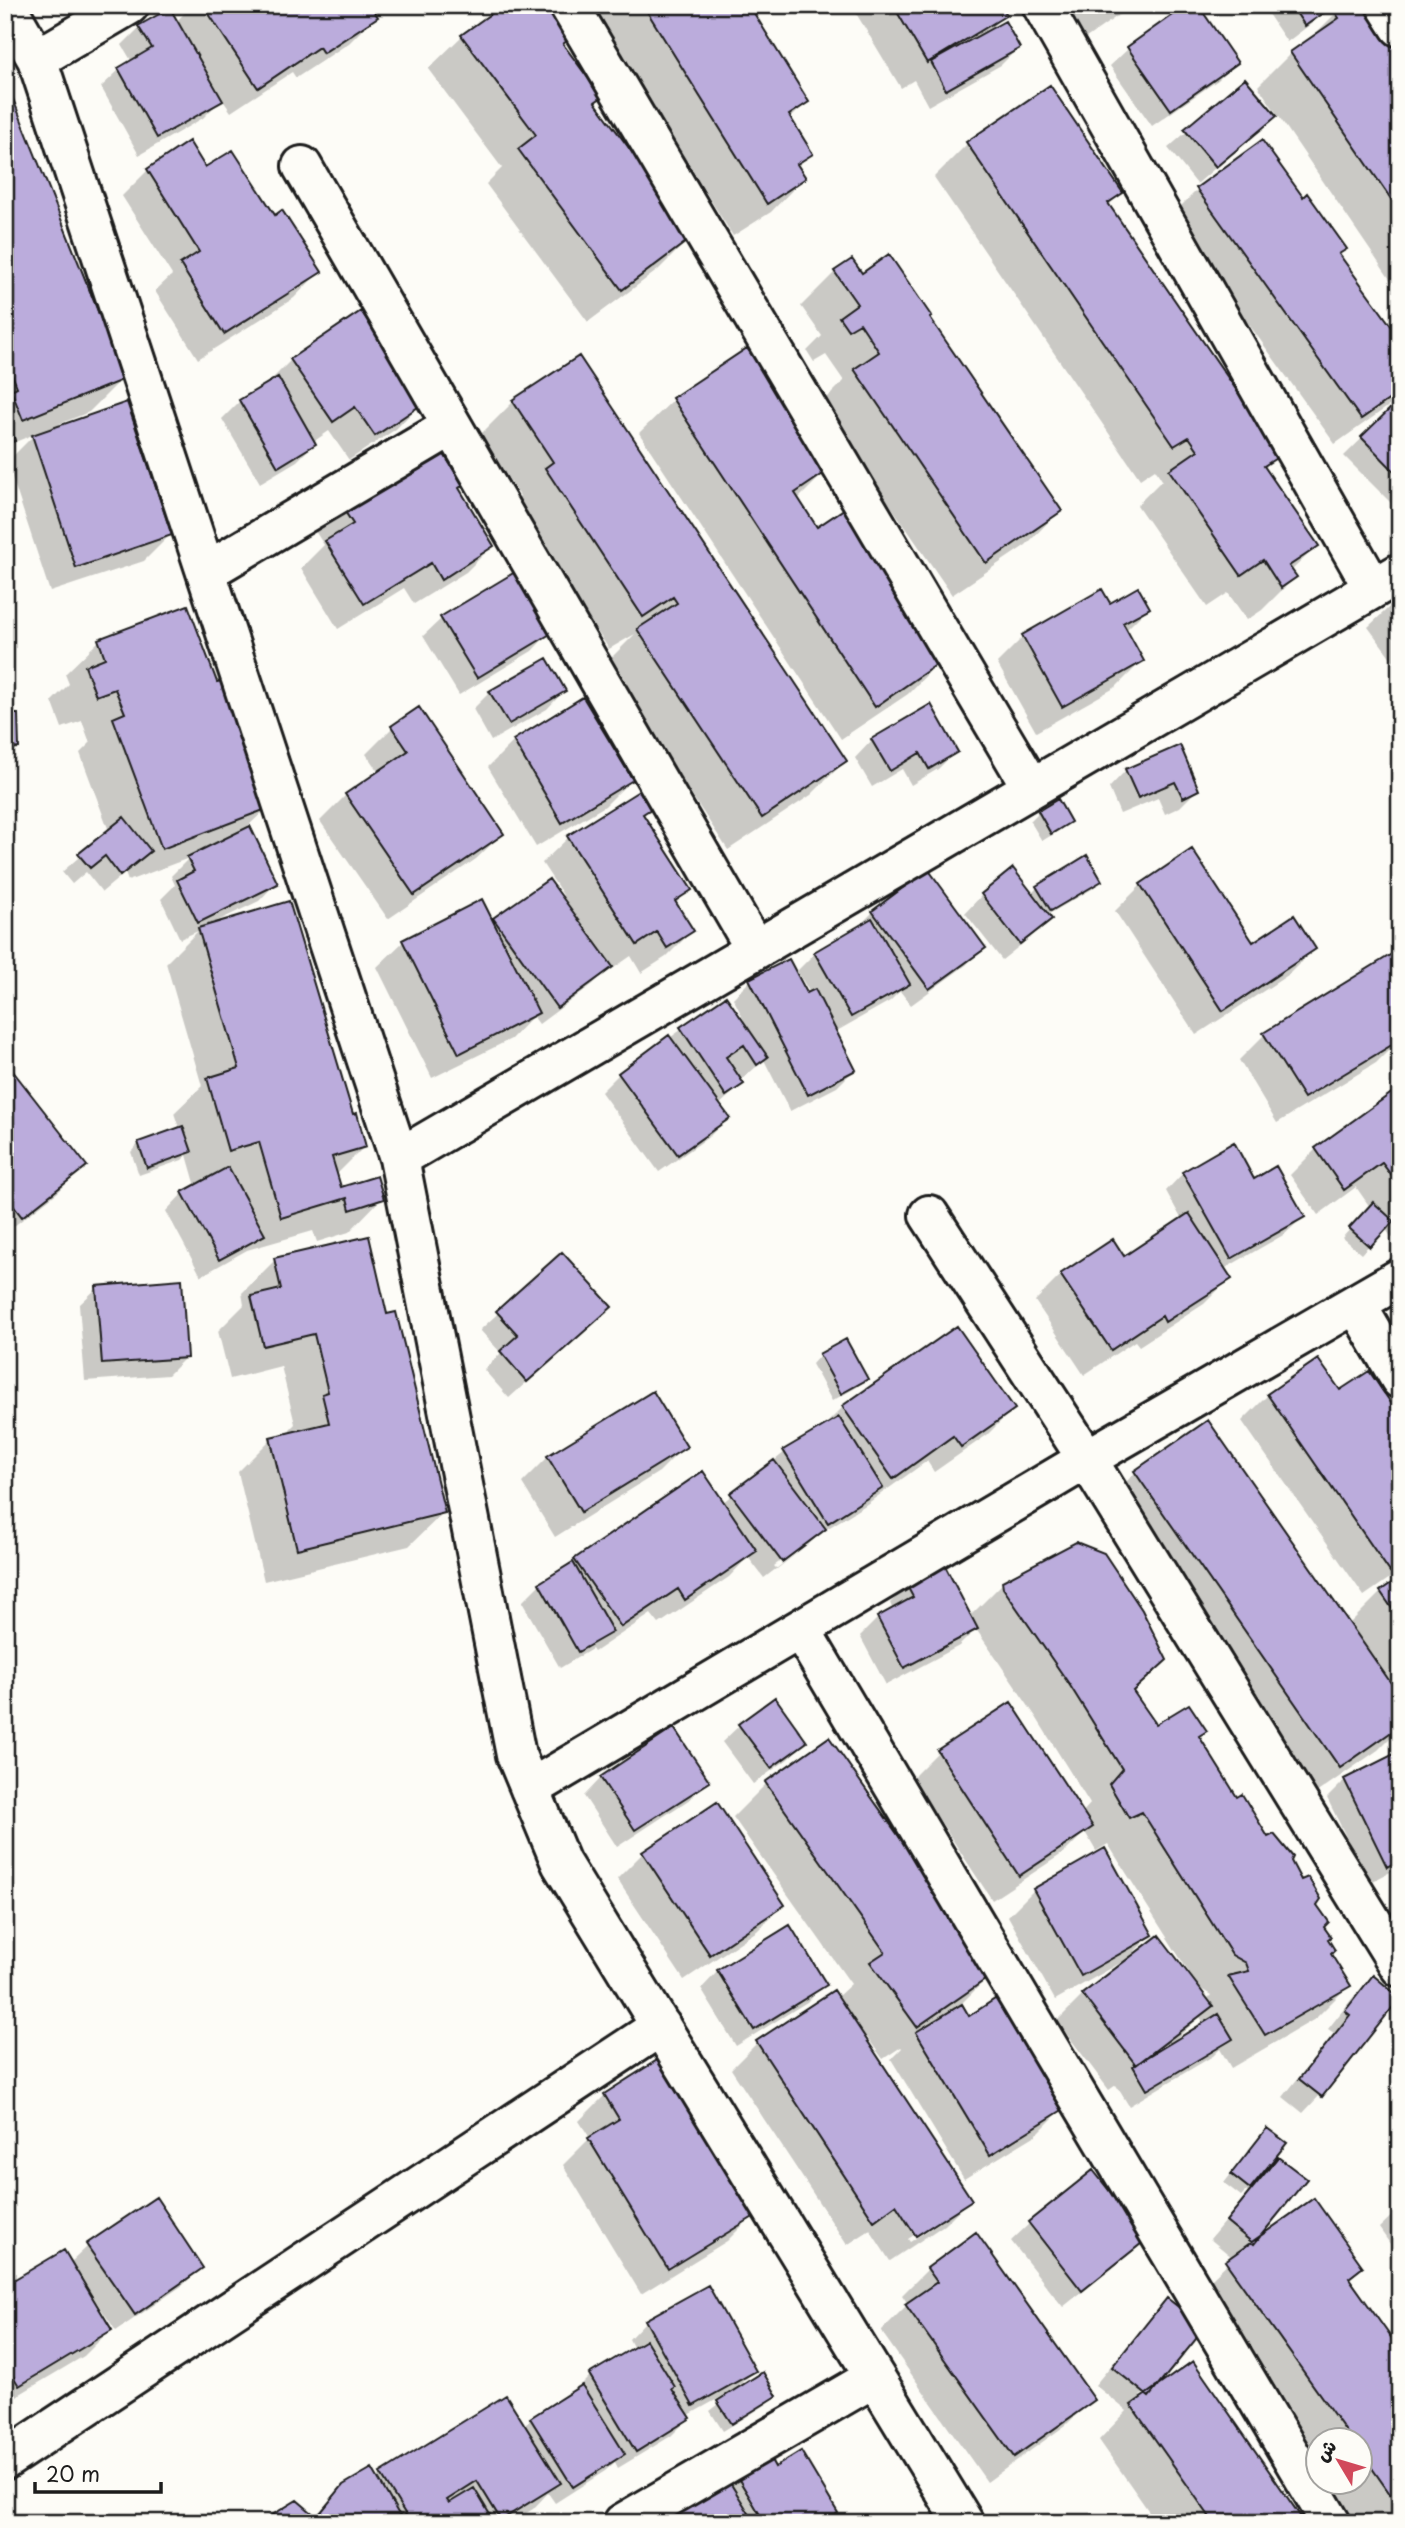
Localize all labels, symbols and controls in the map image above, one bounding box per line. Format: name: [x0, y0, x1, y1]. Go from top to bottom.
north arrow: [1304, 2426, 1374, 2496]
text: ش: [1307, 2433, 1342, 2467]
scale bar: [35, 2451, 161, 2495]
text: 20 m: [46, 2457, 100, 2489]

